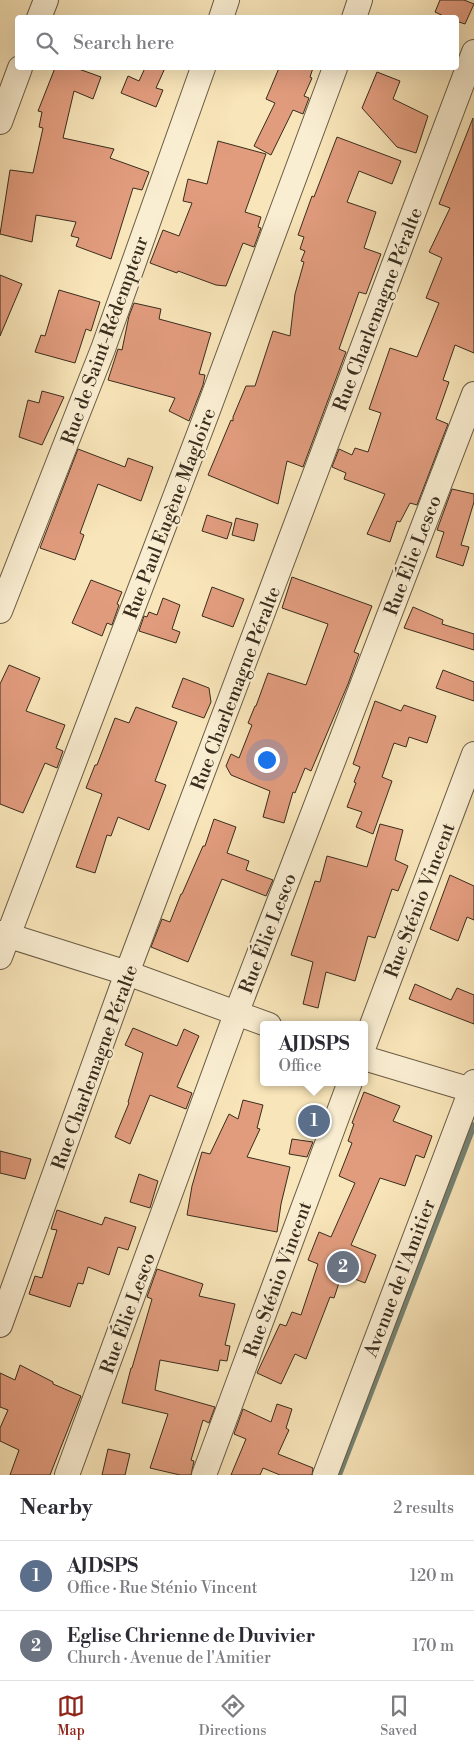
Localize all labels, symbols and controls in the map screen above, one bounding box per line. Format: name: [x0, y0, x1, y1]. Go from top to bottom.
search box: [15, 15, 459, 70]
icon: search: [33, 29, 61, 57]
text: Search here: [73, 31, 174, 55]
street label: Rue Charlemagne Péralte: [328, 204, 428, 415]
street label: Rue de Saint-Rédempteur: [56, 233, 154, 448]
street label: Rue Paul Eugène Magloire: [119, 405, 221, 622]
street label: Rue Élie Lesco: [378, 492, 447, 619]
street label: Rue Charlemagne Péralte: [186, 583, 286, 794]
your location: [254, 747, 280, 773]
street label: Rue Sténio Vincent: [379, 819, 461, 981]
street label: Rue Élie Lesco: [233, 870, 302, 997]
street label: Rue Charlemagne Péralte: [47, 962, 143, 1173]
popup: [260, 1021, 368, 1086]
text: AJDSPS: [278, 1032, 350, 1056]
text: Office: [278, 1056, 322, 1076]
pin: 1: [298, 1102, 330, 1140]
street label: Avenue de l'Amitier: [358, 1196, 441, 1362]
street label: Rue Sténio Vincent: [239, 1198, 317, 1361]
pin: 2: [327, 1248, 359, 1286]
street label: Rue Élie Lesco: [94, 1249, 161, 1377]
text: Nearby: [20, 1495, 93, 1521]
text: 2 results: [393, 1498, 454, 1518]
text: AJDSPS: [67, 1554, 138, 1578]
text: 1: [32, 1566, 40, 1586]
text: 120 m: [410, 1566, 454, 1586]
text: Office · Rue Sténio Vincent: [67, 1578, 257, 1598]
text: Eglise Chrienne de Duvivier: [67, 1624, 315, 1648]
text: 2: [31, 1636, 41, 1656]
text: 170 m: [412, 1636, 454, 1656]
text: Church · Avenue de l'Amitier: [67, 1648, 271, 1668]
tab: Map: [57, 1692, 85, 1740]
tab: Directions: [199, 1692, 266, 1740]
tab: Saved: [380, 1692, 417, 1740]

